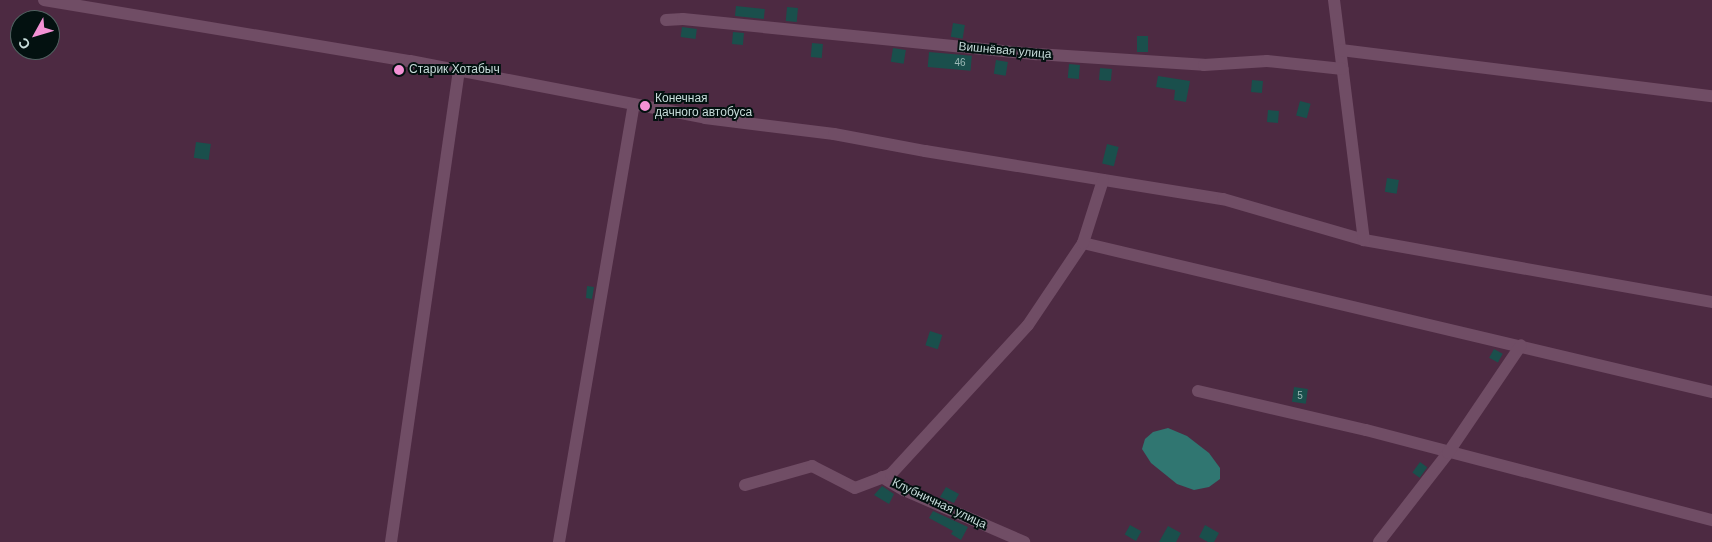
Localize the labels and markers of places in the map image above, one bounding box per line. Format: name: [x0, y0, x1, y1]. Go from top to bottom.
place label: Старик Хотабыч: [409, 63, 500, 77]
marker: Старик Хотабыч: [393, 64, 405, 76]
place label: Конечная дачного автобуса: [655, 92, 752, 120]
marker: Конечная дачного автобуса: [639, 100, 651, 112]

